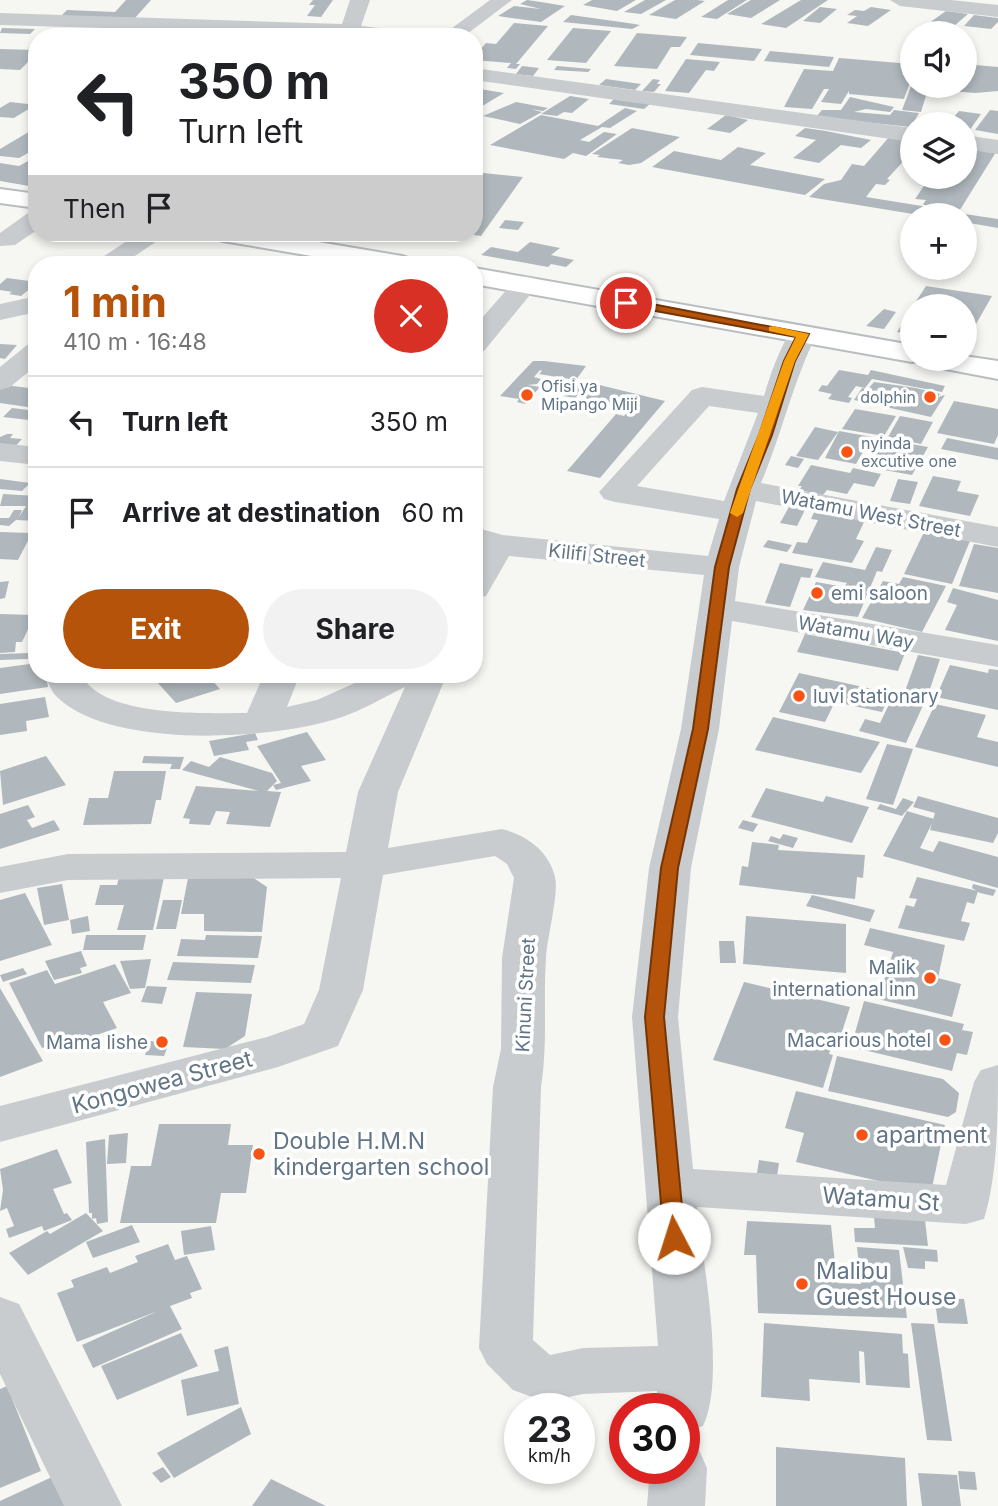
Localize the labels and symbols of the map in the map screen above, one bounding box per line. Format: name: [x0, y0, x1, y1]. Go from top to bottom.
pin: [596, 273, 656, 333]
place label: Ofisi ya Mipango Miji: [541, 376, 638, 414]
marker: Ofisi ya Mipango Miji: [519, 387, 535, 403]
place label: dolphin: [860, 387, 916, 407]
marker: dolphin: [922, 389, 938, 405]
place label: nyinda excutive one: [861, 433, 957, 471]
marker: nyinda excutive one: [839, 444, 855, 460]
street label: Watamu West Street: [779, 485, 963, 542]
street label: Kilifi Street: [547, 539, 647, 572]
place label: emi saloon: [831, 582, 928, 605]
marker: emi saloon: [809, 585, 825, 601]
street label: Watamu Way: [796, 611, 916, 654]
place label: luvi stationary: [813, 685, 939, 708]
marker: luvi stationary: [791, 688, 807, 704]
street label: Kinuni Street: [511, 937, 540, 1053]
place label: Malik international inn: [773, 956, 917, 1001]
marker: Malik international inn: [922, 970, 938, 986]
place label: Macarious hotel: [787, 1029, 931, 1052]
place label: Mama lishe: [46, 1031, 148, 1054]
marker: Macarious hotel: [937, 1032, 953, 1048]
marker: Mama lishe: [154, 1034, 170, 1050]
street label: Kongowea Street: [69, 1044, 256, 1120]
place label: apartment: [876, 1121, 988, 1149]
place label: Double H.M.N kindergarten school: [273, 1127, 489, 1181]
marker: apartment: [854, 1127, 870, 1143]
marker: Double H.M.N kindergarten school: [251, 1146, 267, 1162]
street label: Watamu St: [821, 1181, 941, 1217]
position arrow: [637, 1201, 711, 1275]
place label: Malibu Guest House: [816, 1257, 956, 1311]
marker: Malibu Guest House: [794, 1276, 810, 1292]
speed limit sign: 30: [609, 1393, 700, 1484]

